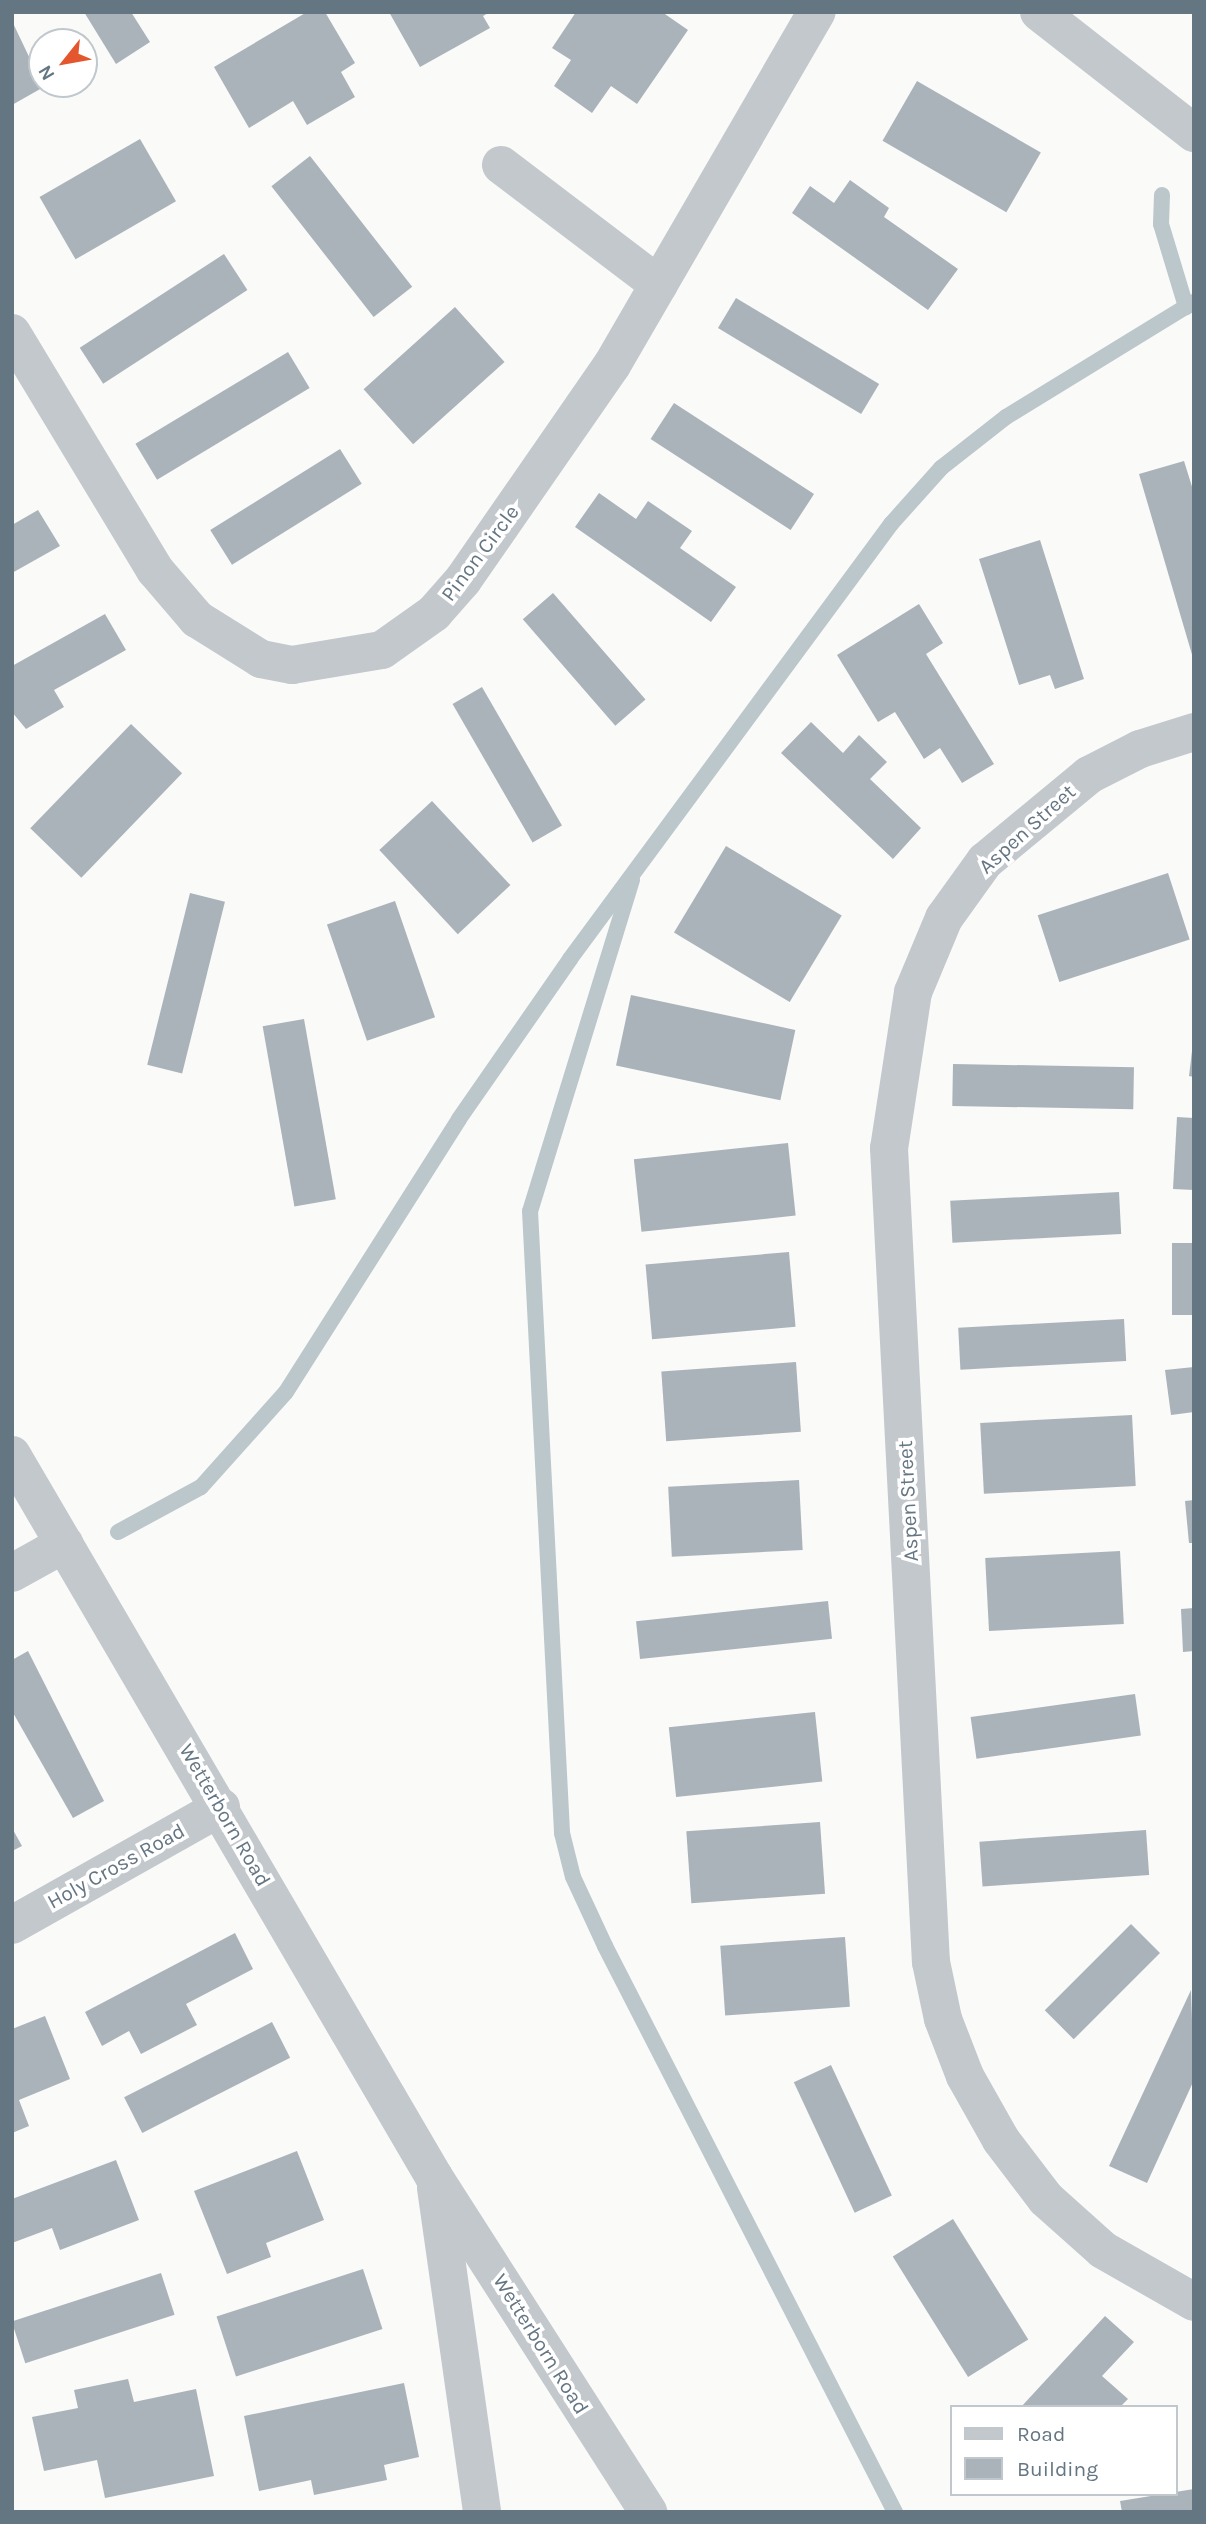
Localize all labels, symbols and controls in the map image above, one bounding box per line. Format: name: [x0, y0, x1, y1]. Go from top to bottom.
north arrow: [28, 28, 98, 98]
text: N: [34, 61, 60, 84]
street label: Pinon Circle: [436, 500, 524, 606]
street label: Aspen Street: [973, 779, 1081, 879]
street label: Aspen Street: [892, 1440, 924, 1562]
street label: Wetterborn Road: [174, 1739, 276, 1891]
street label: Holy Cross Road: [43, 1818, 189, 1914]
street label: Wetterborn Road: [488, 2269, 594, 2419]
legend: [950, 2405, 1178, 2496]
text: Road: [1017, 2422, 1065, 2446]
text: Building: [1017, 2457, 1098, 2481]

